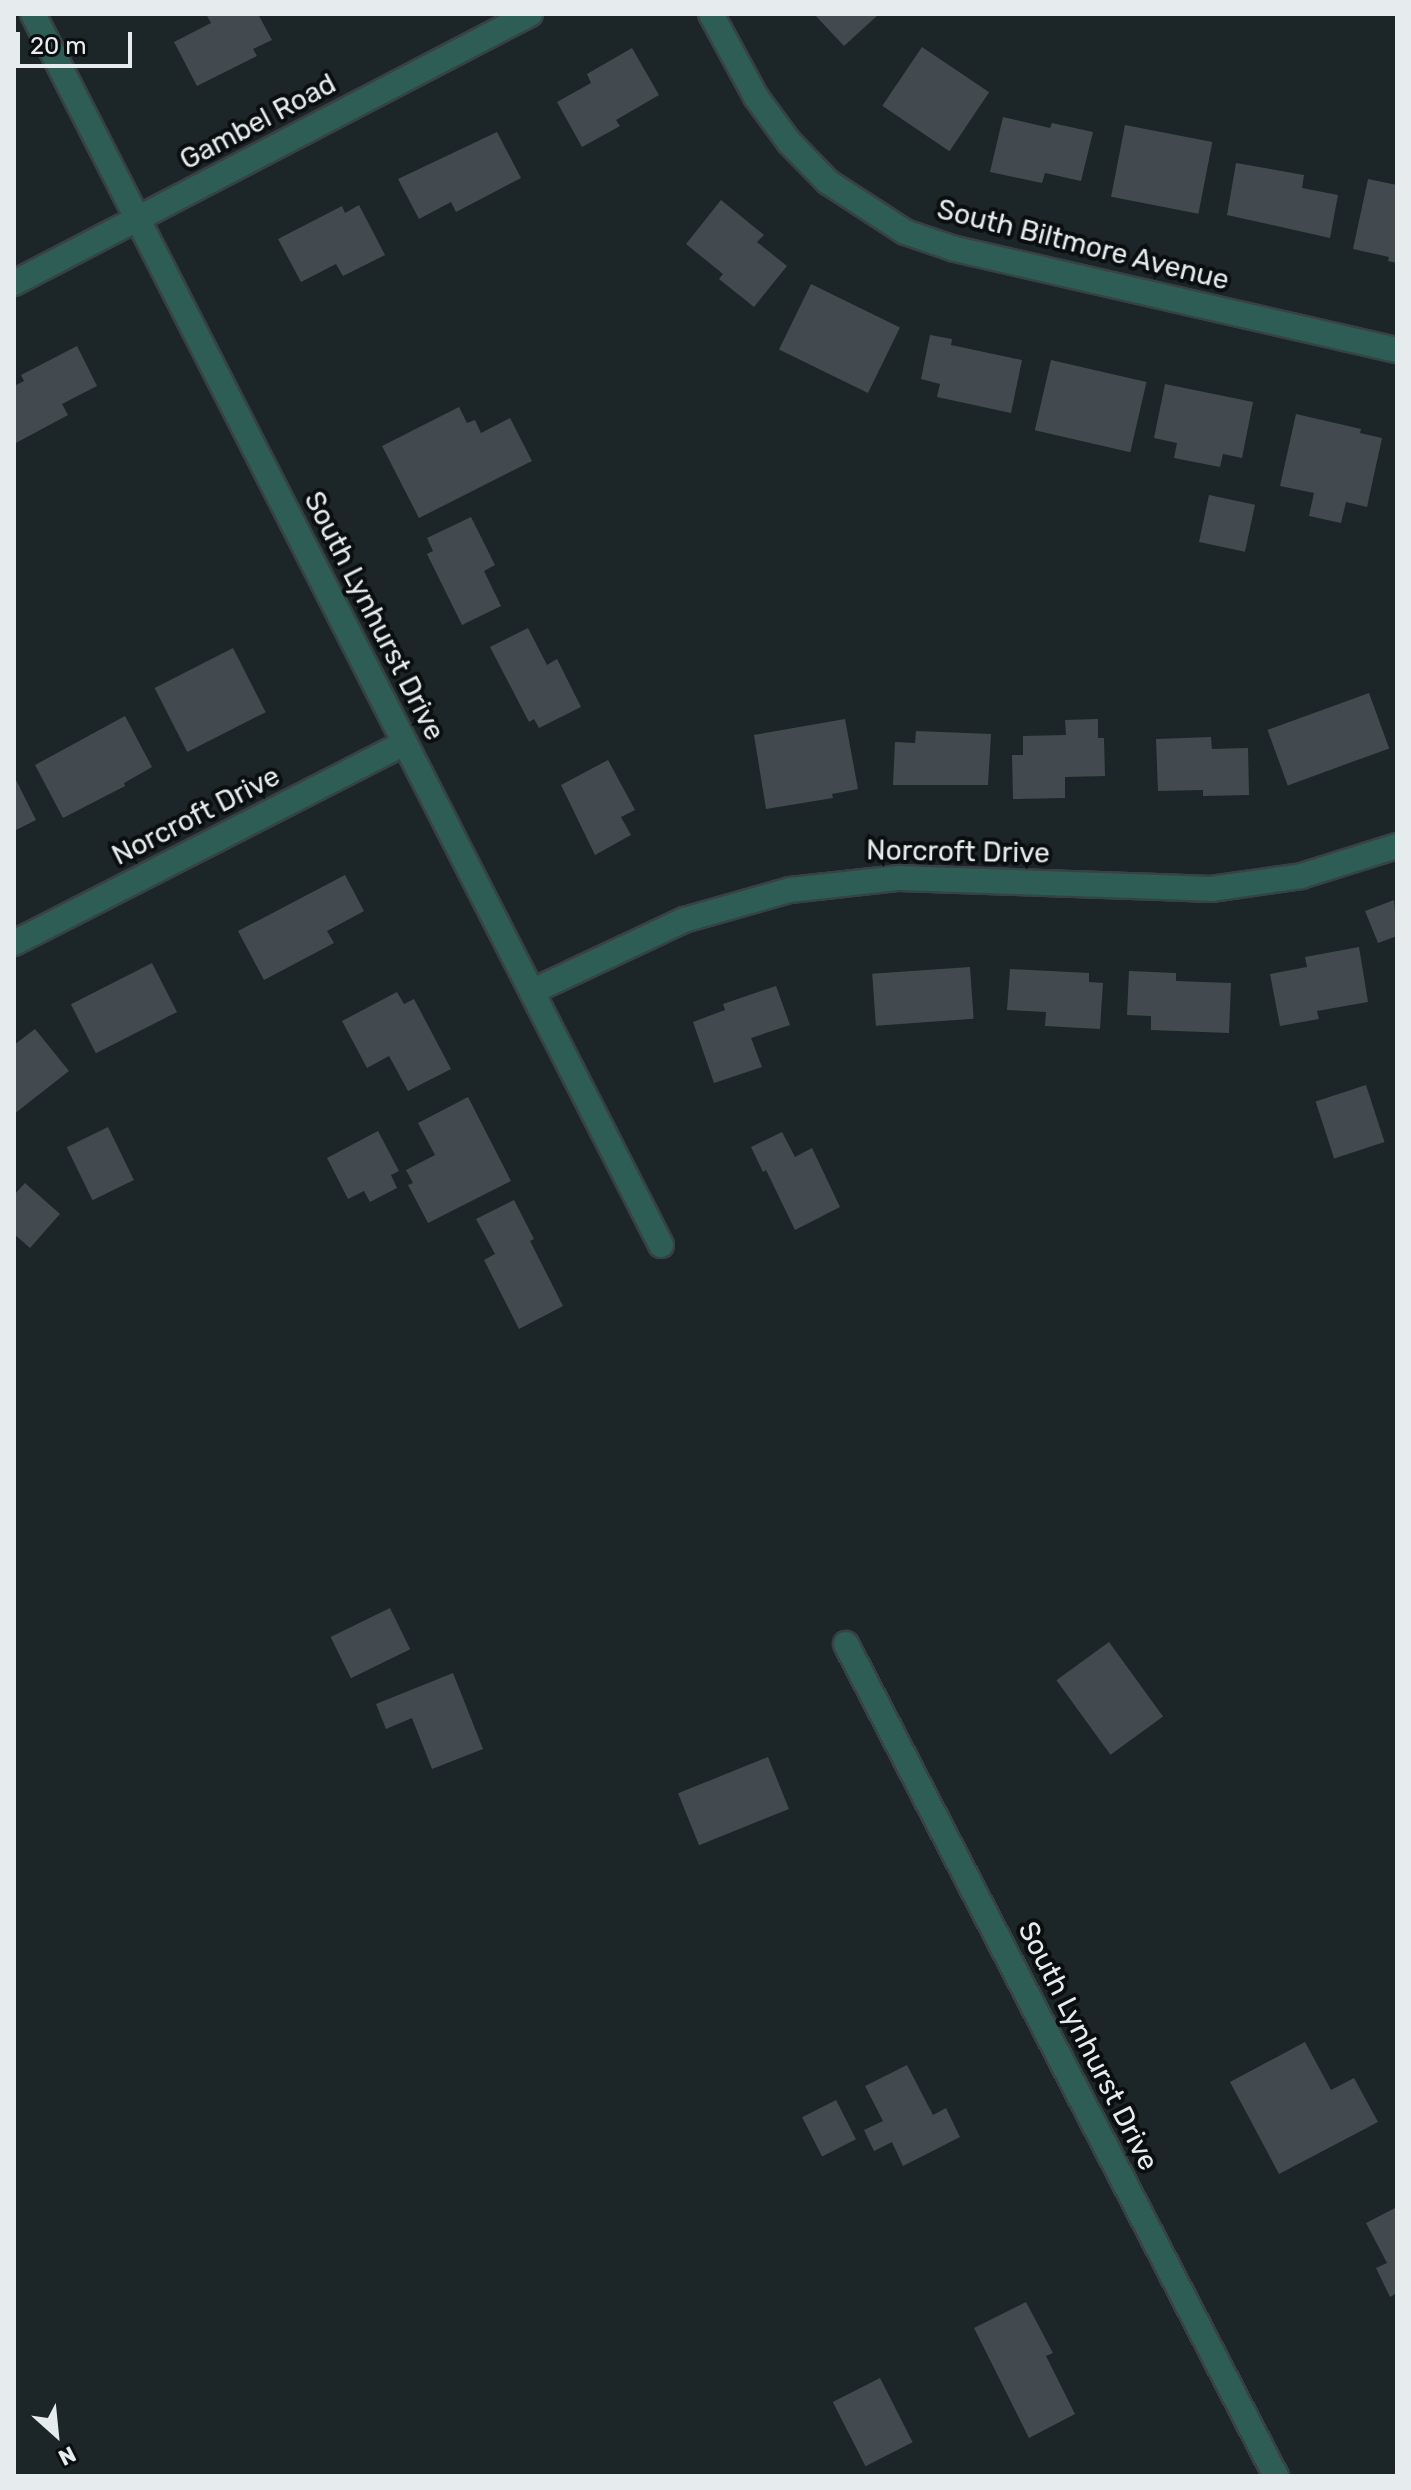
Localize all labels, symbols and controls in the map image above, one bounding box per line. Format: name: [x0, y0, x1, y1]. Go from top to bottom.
scale bar: [20, 16, 136, 66]
text: 20 m: [30, 32, 87, 60]
street label: Gambel Road: [174, 67, 342, 177]
street label: South Biltmore Avenue: [933, 192, 1233, 298]
street label: South Lynhurst Drive: [297, 486, 451, 746]
street label: Norcroft Drive: [107, 759, 285, 873]
street label: Norcroft Drive: [866, 834, 1050, 870]
street label: South Lynhurst Drive: [1011, 1916, 1165, 2176]
north arrow: [16, 2394, 96, 2474]
text: N: [54, 2440, 80, 2471]

